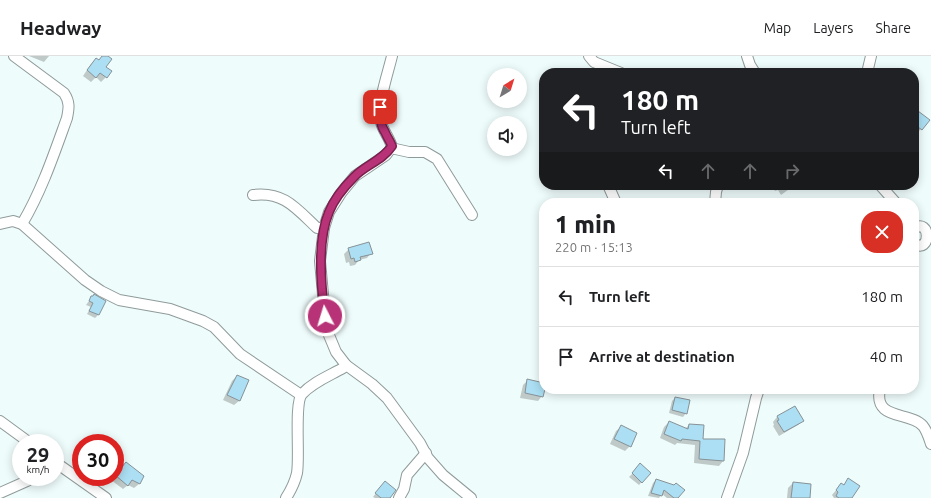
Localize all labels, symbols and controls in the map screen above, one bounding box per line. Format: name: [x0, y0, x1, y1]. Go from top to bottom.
text: Headway: [20, 17, 101, 39]
text: Map: [764, 20, 791, 36]
text: Layers: [813, 20, 853, 36]
text: Share: [875, 20, 911, 36]
north arrow: [487, 68, 527, 108]
map controls: [487, 68, 527, 156]
icon: left: [555, 84, 607, 136]
text: 180 m: [621, 84, 699, 115]
pin: [363, 90, 397, 124]
icon: arrive: [369, 96, 391, 118]
button: sound: [487, 116, 527, 156]
text: Turn left: [621, 117, 691, 137]
icon: left: [655, 160, 677, 182]
icon: ahead: [697, 160, 719, 182]
icon: ahead: [739, 160, 761, 182]
icon: right: [781, 160, 803, 182]
text: 1 min: [555, 211, 616, 238]
button: close: [861, 211, 903, 253]
text: 220 m · 15:13: [555, 240, 633, 254]
icon: left: [555, 286, 577, 308]
text: Turn left: [589, 288, 650, 305]
text: 180 m: [861, 288, 903, 305]
position arrow: [304, 295, 346, 337]
icon: arrive: [555, 346, 577, 368]
text: Arrive at destination: [589, 348, 735, 365]
text: 40 m: [870, 348, 903, 365]
speed limit sign: 30: [72, 434, 124, 486]
text: 29: [27, 443, 49, 466]
text: km/h: [26, 464, 50, 475]

